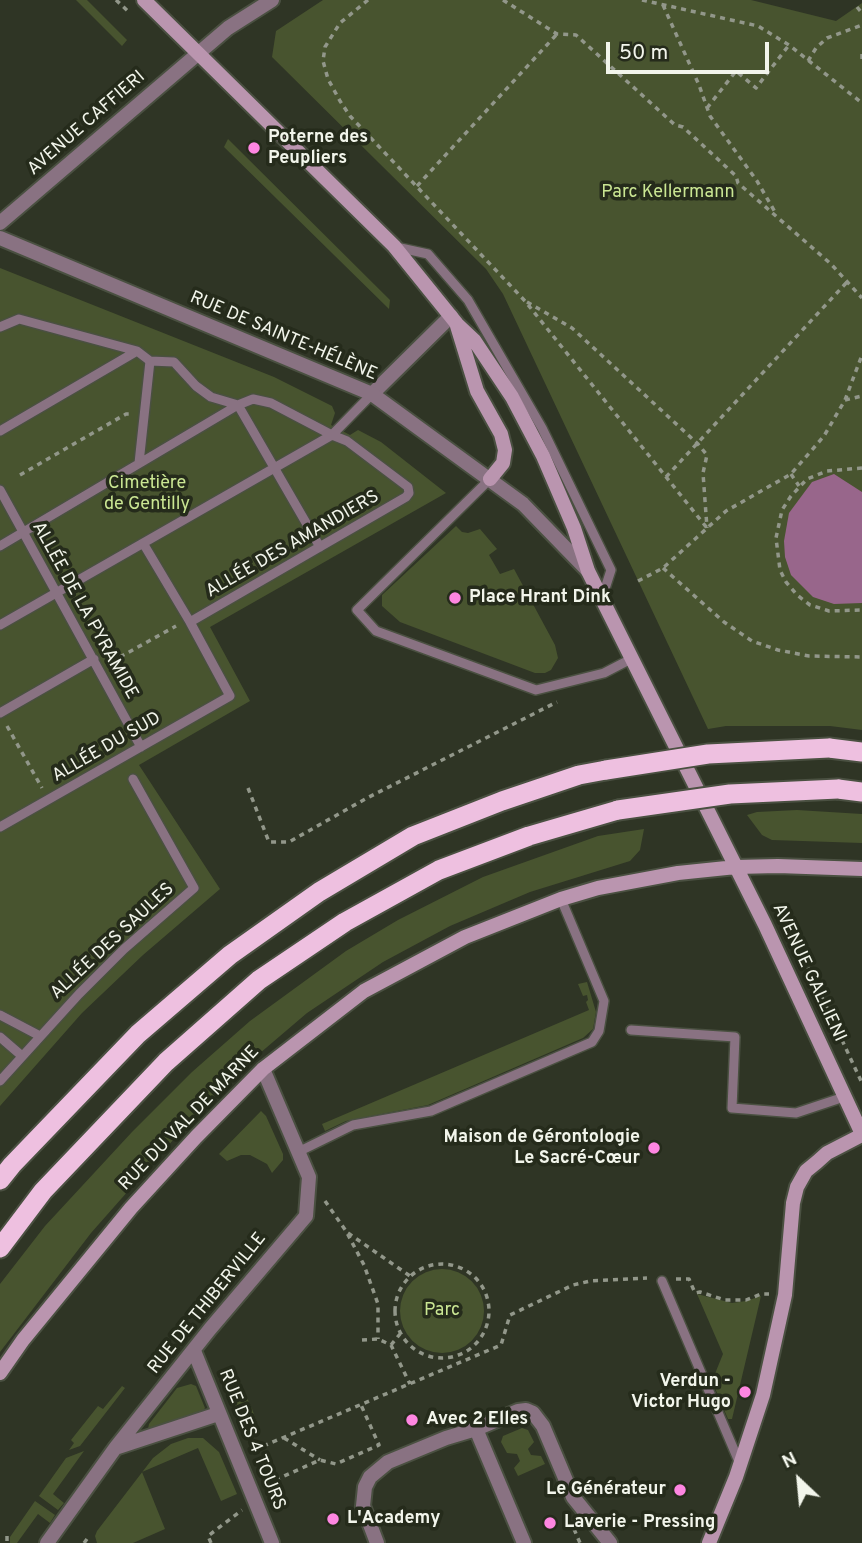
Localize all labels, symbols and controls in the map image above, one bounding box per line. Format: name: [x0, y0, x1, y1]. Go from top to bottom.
scale bar: [610, 28, 773, 72]
text: 50 m: [619, 40, 668, 67]
street label: AVENUE CAFFIERI: [24, 67, 150, 181]
place label: Poterne des Peupliers: [268, 127, 368, 170]
marker: Poterne des Peupliers: [246, 140, 262, 156]
park label: Parc Kellermann: [601, 182, 735, 204]
street label: RUE DE SAINTE-HÉLÈNE: [186, 288, 380, 386]
park label: Cimetière de Gentilly: [104, 473, 190, 516]
street label: ALLÉE DES AMANDIERS: [203, 487, 383, 603]
street label: ALLÉE DE LA PYRAMIDE: [26, 518, 142, 704]
place label: Place Hrant Dink: [469, 587, 611, 609]
marker: Place Hrant Dink: [447, 590, 463, 606]
street label: ALLÉE DU SUD: [49, 708, 165, 788]
street label: ALLÉE DES SAULES: [47, 879, 179, 1005]
street label: AVENUE GALLIENI: [766, 900, 850, 1046]
street label: RUE DU VAL DE MARNE: [115, 1042, 265, 1196]
place label: Maison de Gérontologie Le Sacré-Cœur: [444, 1127, 640, 1170]
marker: Maison de Gérontologie Le Sacré-Cœur: [646, 1140, 662, 1156]
street label: RUE DE THIBERVILLE: [144, 1229, 272, 1379]
park label: Parc: [424, 1300, 460, 1322]
street label: RUE DES 4 TOURS: [213, 1366, 289, 1514]
place label: Verdun - Victor Hugo: [631, 1371, 731, 1414]
marker: Verdun - Victor Hugo: [737, 1384, 753, 1400]
place label: Avec 2 Elles: [426, 1409, 528, 1431]
marker: Avec 2 Elles: [404, 1412, 420, 1428]
north arrow: [764, 1445, 834, 1515]
text: N: [778, 1447, 801, 1475]
place label: Le Générateur: [546, 1479, 666, 1501]
marker: Le Générateur: [672, 1482, 688, 1498]
place label: L'Academy: [347, 1508, 440, 1530]
marker: L'Academy: [325, 1511, 341, 1527]
place label: Laverie - Pressing: [564, 1512, 715, 1534]
marker: Laverie - Pressing: [542, 1515, 558, 1531]

